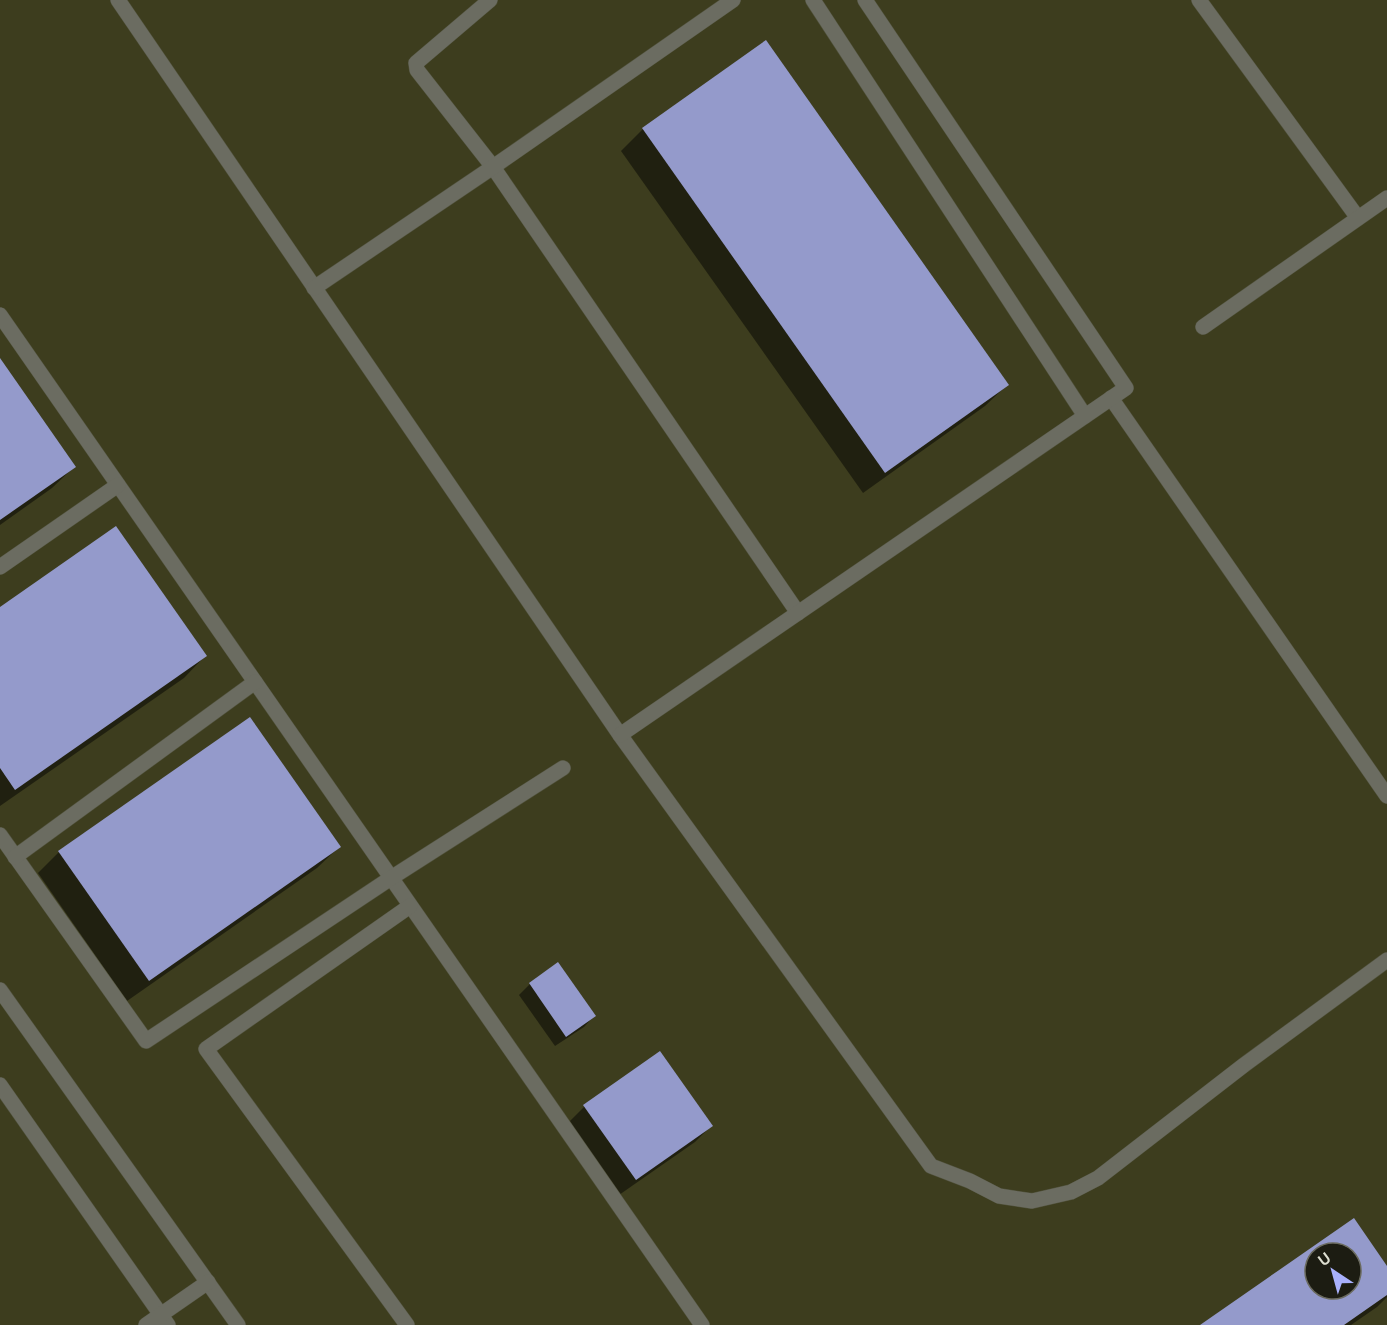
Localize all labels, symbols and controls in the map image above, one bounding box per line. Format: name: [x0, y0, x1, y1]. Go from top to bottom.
north arrow: [1303, 1241, 1363, 1301]
text: U: [1315, 1249, 1336, 1272]

